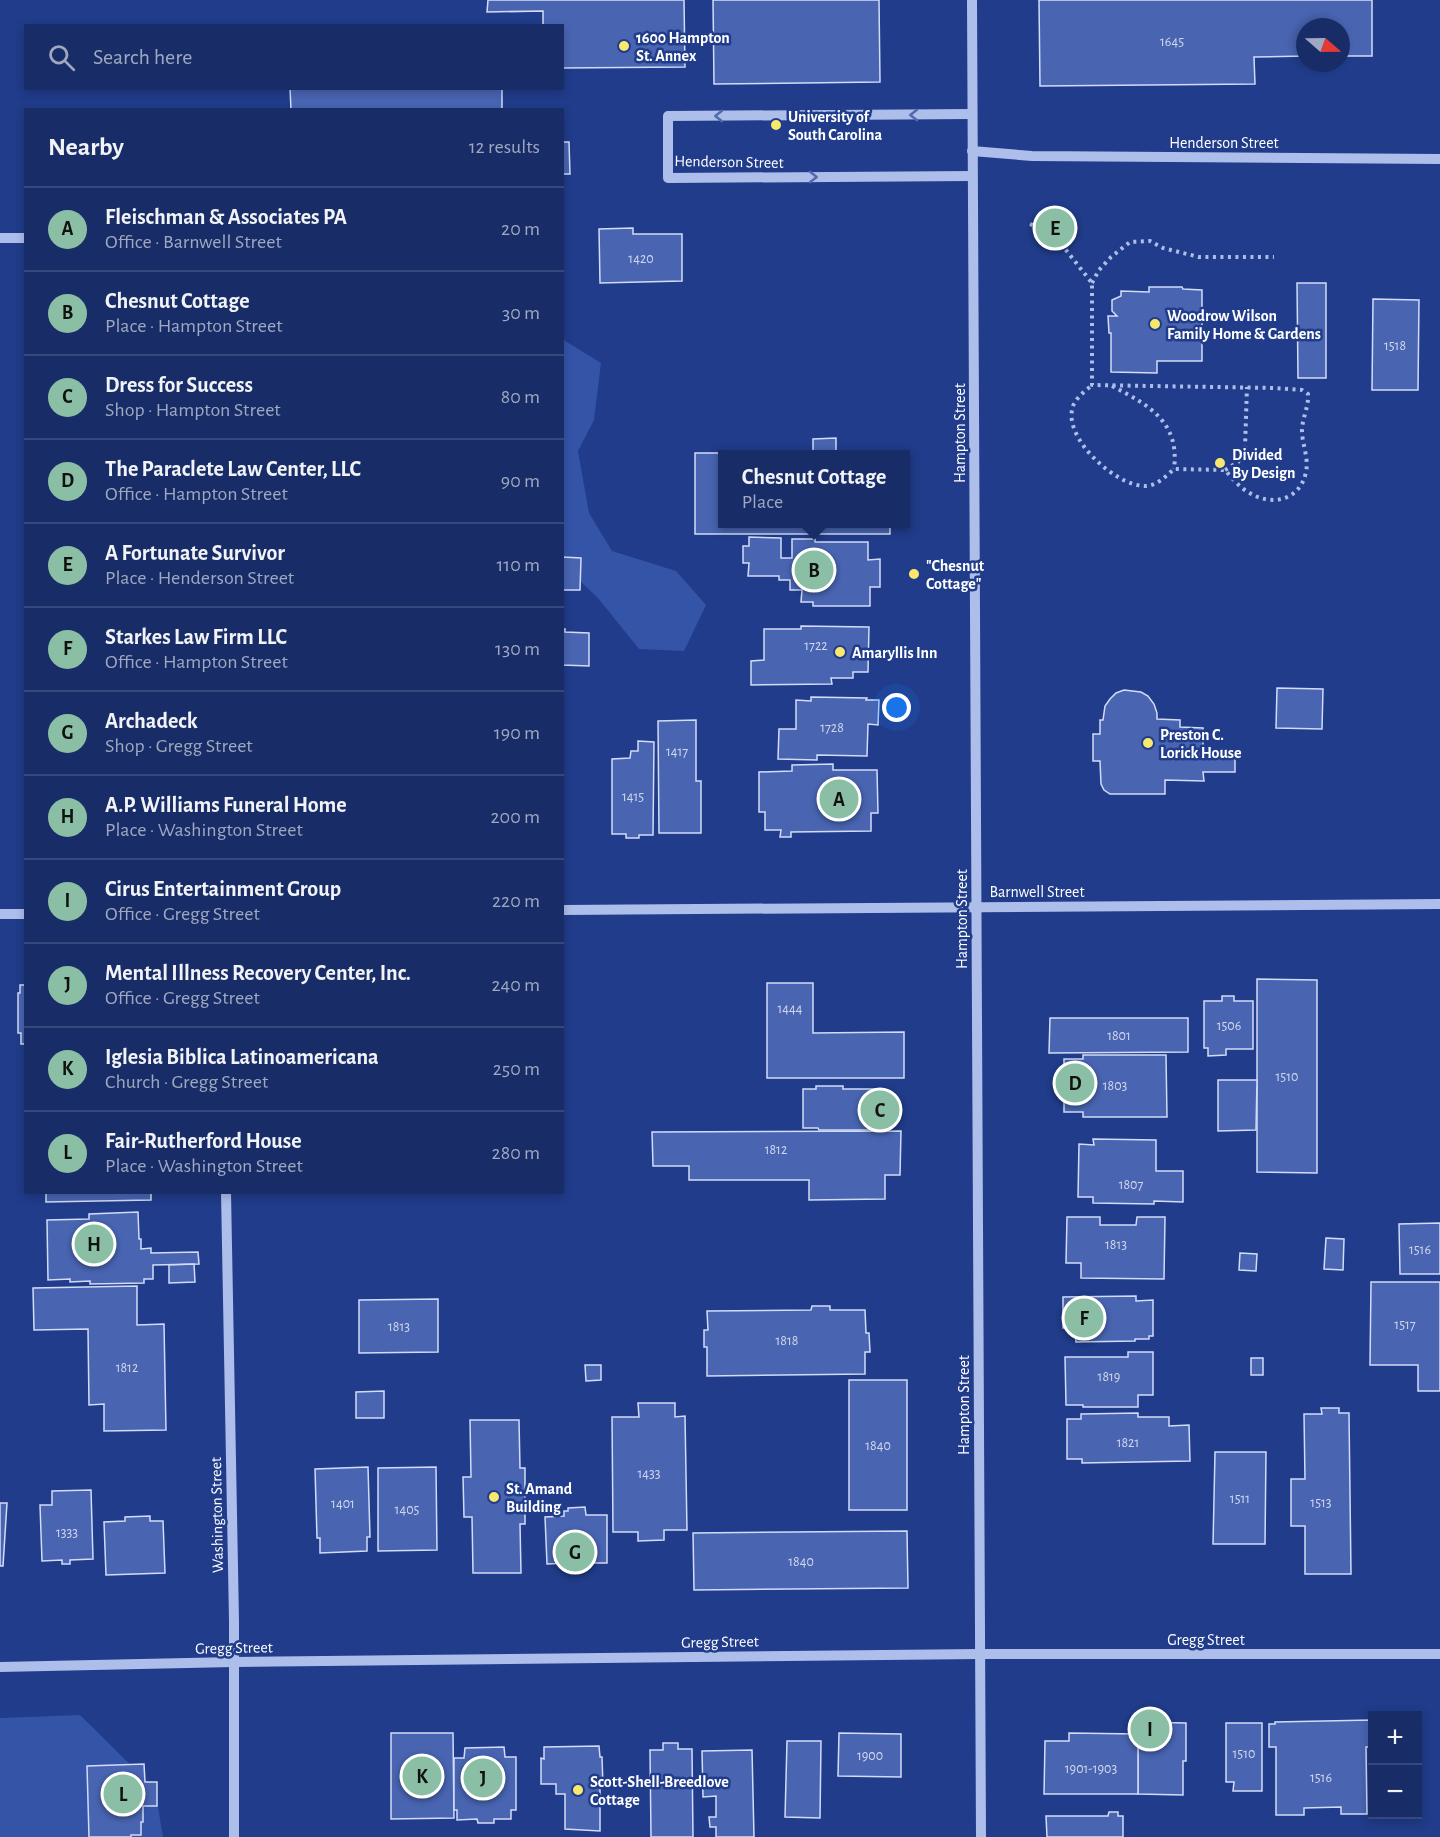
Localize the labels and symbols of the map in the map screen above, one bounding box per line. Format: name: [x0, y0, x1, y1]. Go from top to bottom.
north arrow: [1296, 18, 1350, 72]
place label: 1600 Hampton St. Annex: [636, 30, 730, 64]
house number: 1645: [1160, 35, 1184, 49]
marker: 1600 Hampton St. Annex: [617, 39, 631, 53]
place label: University of South Carolina: [788, 109, 883, 143]
one-way arrow: [909, 109, 918, 121]
one-way arrow: [714, 110, 723, 122]
marker: University of South Carolina: [769, 118, 783, 132]
street label: Henderson Street: [1169, 135, 1279, 151]
street label: Henderson Street: [674, 153, 784, 171]
one-way arrow: [809, 171, 818, 183]
pin: E: [1036, 206, 1074, 250]
house number: 1420: [628, 252, 654, 266]
place label: Woodrow Wilson Family Home & Gardens: [1167, 308, 1321, 343]
marker: Woodrow Wilson Family Home & Gardens: [1148, 317, 1162, 331]
house number: 1518: [1384, 339, 1406, 353]
street label: Hampton Street: [952, 383, 968, 483]
place label: Divided By Design: [1232, 447, 1296, 482]
marker: Divided By Design: [1213, 456, 1227, 470]
pin: B: [794, 548, 834, 592]
place label: "Chesnut Cottage": [926, 558, 985, 592]
marker: "Chesnut Cottage": [907, 567, 921, 581]
house number: 1722: [804, 639, 828, 653]
marker: Amaryllis Inn: [833, 645, 847, 659]
place label: Amaryllis Inn: [852, 645, 937, 662]
your location: [882, 693, 911, 722]
house number: 1728: [820, 721, 844, 735]
place label: Preston C. Lorick House: [1160, 727, 1242, 761]
marker: Preston C. Lorick House: [1141, 736, 1155, 750]
house number: 1417: [666, 745, 688, 759]
pin: A: [820, 776, 858, 822]
house number: 1415: [622, 790, 644, 804]
street label: Hampton Street: [954, 869, 970, 969]
street label: Barnwell Street: [989, 884, 1085, 900]
house number: 1444: [777, 1002, 803, 1016]
house number: 1506: [1217, 1019, 1241, 1033]
house number: 1801: [1107, 1029, 1131, 1043]
pin: D: [1056, 1060, 1094, 1106]
house number: 1510: [1276, 1070, 1298, 1084]
house number: 1803: [1103, 1079, 1128, 1093]
pin: C: [860, 1088, 900, 1132]
house number: 1812: [765, 1143, 787, 1157]
house number: 1807: [1119, 1178, 1144, 1192]
pin: H: [74, 1222, 113, 1266]
house number: 1813: [1105, 1238, 1127, 1252]
house number: 1516: [1409, 1243, 1431, 1257]
pin: F: [1064, 1296, 1104, 1340]
house number: 1517: [1394, 1318, 1416, 1332]
house number: 1813: [388, 1320, 410, 1334]
house number: 1818: [776, 1334, 798, 1348]
street label: Hampton Street: [956, 1355, 972, 1455]
house number: 1812: [116, 1361, 138, 1375]
house number: 1819: [1098, 1370, 1120, 1384]
house number: 1821: [1117, 1436, 1139, 1450]
house number: 1840: [865, 1439, 891, 1453]
street label: Washington Street: [208, 1457, 226, 1573]
house number: 1433: [637, 1467, 661, 1481]
place label: St. Amand Building: [506, 1481, 573, 1515]
marker: St. Amand Building: [487, 1490, 501, 1504]
house number: 1511: [1230, 1492, 1250, 1506]
house number: 1513: [1310, 1496, 1332, 1510]
house number: 1401: [331, 1497, 355, 1511]
house number: 1405: [395, 1503, 420, 1517]
house number: 1333: [56, 1526, 78, 1540]
pin: G: [556, 1530, 594, 1574]
house number: 1840: [788, 1555, 814, 1569]
street label: Gregg Street: [1167, 1632, 1245, 1648]
street label: Gregg Street: [681, 1633, 759, 1651]
street label: Gregg Street: [195, 1639, 273, 1657]
pin: I: [1130, 1706, 1170, 1752]
house number: 1510: [1233, 1747, 1255, 1761]
house number: 1900: [857, 1749, 883, 1763]
pin: K: [402, 1754, 442, 1798]
pin: J: [464, 1756, 502, 1800]
house number: 1901-1903: [1065, 1762, 1117, 1776]
house number: 1516: [1310, 1771, 1332, 1785]
pin: L: [104, 1772, 142, 1816]
place label: Scott-Shell-Breedlove Cottage: [590, 1774, 729, 1808]
marker: Scott-Shell-Breedlove Cottage: [571, 1783, 585, 1797]

